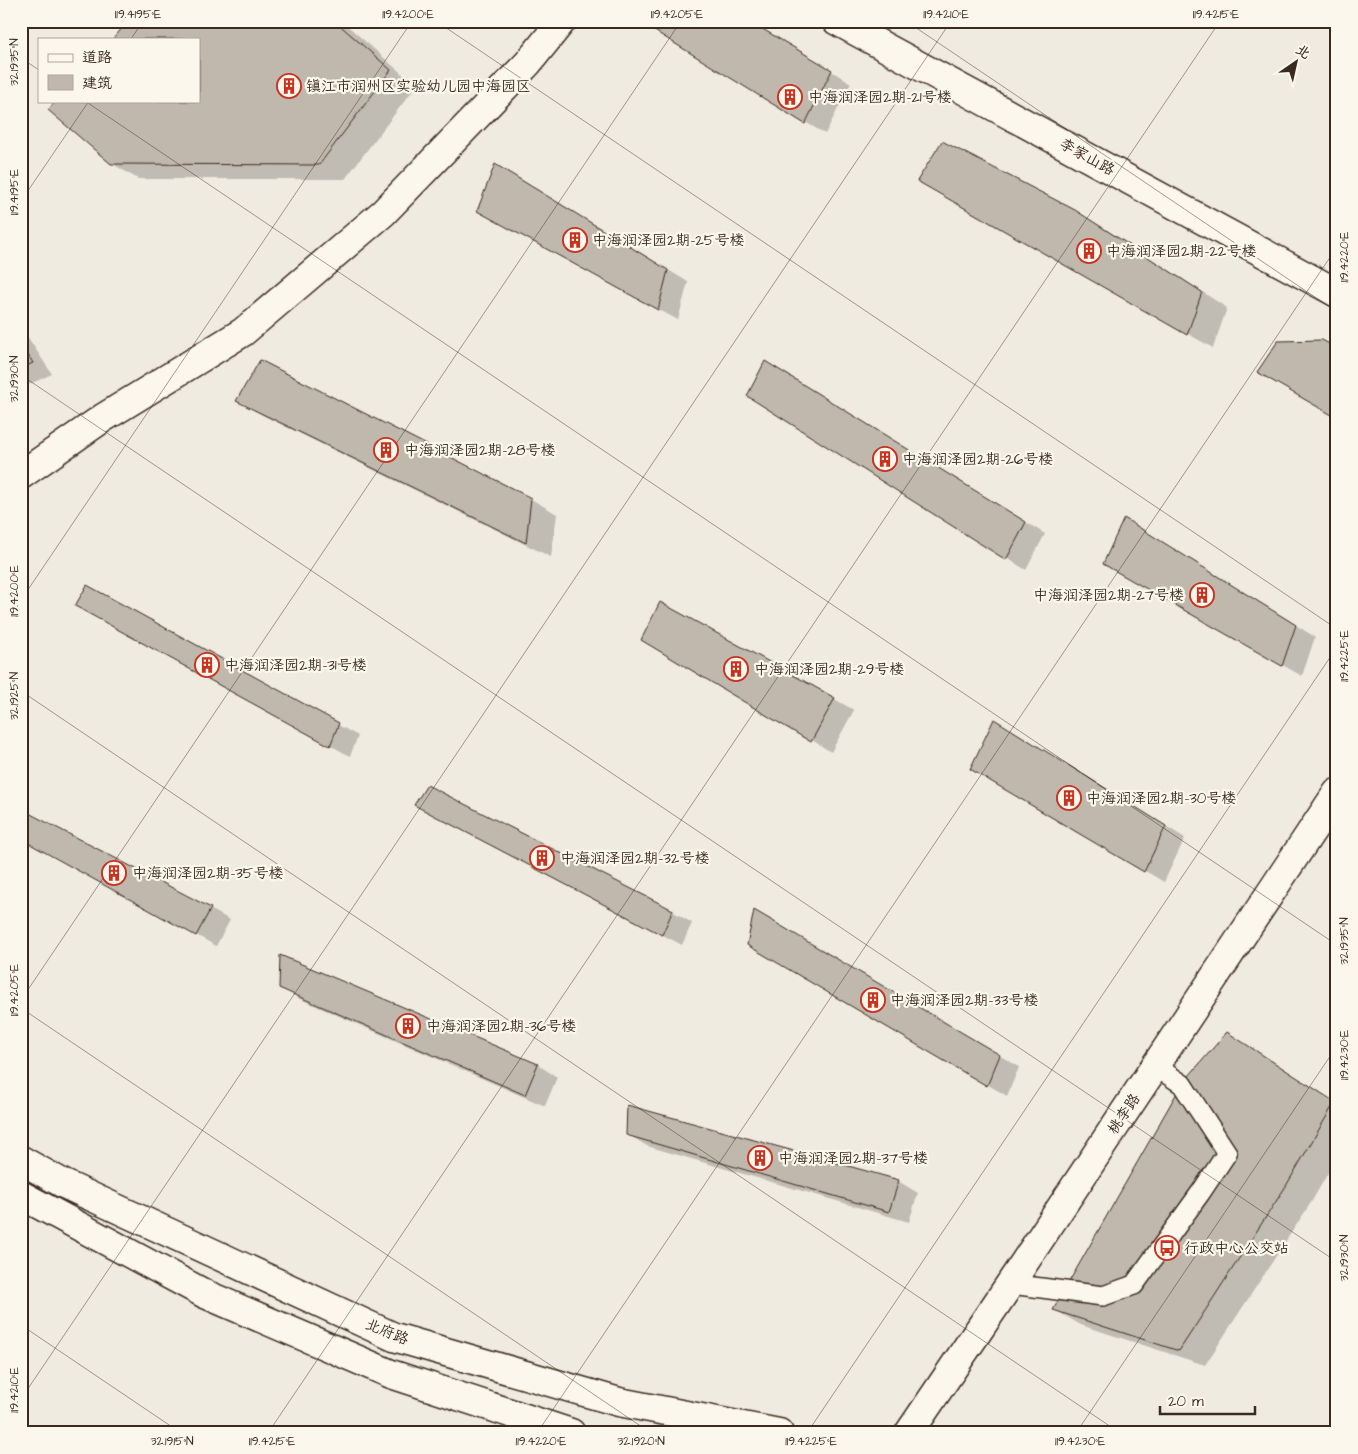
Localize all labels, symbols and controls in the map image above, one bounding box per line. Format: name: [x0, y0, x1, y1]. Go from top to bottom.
text: 119.4195°E: [115, 6, 161, 23]
text: 119.4200°E: [382, 6, 434, 23]
text: 119.4205°E: [651, 6, 703, 23]
text: 119.4210°E: [923, 6, 969, 23]
text: 119.4215°E: [1193, 6, 1239, 23]
text: 32.1935°N: [6, 38, 23, 86]
legend: [38, 38, 200, 102]
north arrow: [1270, 38, 1320, 88]
text: 北: [1291, 40, 1314, 64]
text: 道路: [82, 47, 112, 68]
text: 建筑: [82, 73, 112, 94]
building icon: 镇江市润州区实验幼儿园中海园区: [276, 73, 302, 99]
place label: 镇江市润州区实验幼儿园中海园区: [306, 76, 531, 97]
building icon: 中海润泽园2期-21号楼: [777, 84, 803, 110]
place label: 中海润泽园2期-21号楼: [808, 87, 952, 108]
street label: 李家山路: [1056, 133, 1118, 181]
text: 119.4195°E: [6, 169, 23, 215]
building icon: 中海润泽园2期-25号楼: [562, 227, 588, 253]
place label: 中海润泽园2期-25号楼: [592, 230, 744, 251]
text: 119.4220°E: [1336, 232, 1353, 282]
building icon: 中海润泽园2期-22号楼: [1076, 238, 1102, 264]
place label: 中海润泽园2期-22号楼: [1106, 241, 1256, 262]
text: 32.1930°N: [6, 355, 23, 402]
building icon: 中海润泽园2期-28号楼: [373, 437, 399, 463]
place label: 中海润泽园2期-28号楼: [404, 440, 556, 461]
building icon: 中海润泽园2期-26号楼: [872, 446, 898, 472]
place label: 中海润泽园2期-26号楼: [902, 449, 1053, 470]
text: 119.4200°E: [6, 565, 23, 617]
building icon: 中海润泽园2期-27号楼: [1189, 582, 1215, 608]
place label: 中海润泽园2期-27号楼: [1033, 585, 1184, 606]
text: 119.4225°E: [1336, 630, 1353, 682]
building icon: 中海润泽园2期-31号楼: [194, 652, 220, 678]
place label: 中海润泽园2期-31号楼: [224, 655, 367, 676]
building icon: 中海润泽园2期-29号楼: [723, 656, 749, 682]
place label: 中海润泽园2期-29号楼: [754, 659, 904, 680]
text: 32.1925°N: [6, 671, 23, 720]
building icon: 中海润泽园2期-30号楼: [1056, 785, 1082, 811]
place label: 中海润泽园2期-30号楼: [1086, 788, 1236, 809]
building icon: 中海润泽园2期-32号楼: [529, 845, 555, 871]
place label: 中海润泽园2期-32号楼: [560, 848, 709, 869]
building icon: 中海润泽园2期-35号楼: [101, 860, 127, 886]
place label: 中海润泽园2期-35号楼: [132, 863, 284, 884]
text: 32.1935°N: [1336, 917, 1353, 965]
text: 119.4205°E: [6, 964, 23, 1016]
building icon: 中海润泽园2期-33号楼: [860, 987, 886, 1013]
place label: 中海润泽园2期-33号楼: [890, 990, 1039, 1011]
building icon: 中海润泽园2期-36号楼: [395, 1013, 421, 1039]
place label: 中海润泽园2期-36号楼: [426, 1016, 576, 1037]
text: 119.4230°E: [1336, 1030, 1353, 1080]
street label: 桃李路: [1103, 1089, 1145, 1139]
building icon: 中海润泽园2期-37号楼: [747, 1145, 773, 1171]
place label: 中海润泽园2期-37号楼: [778, 1148, 928, 1169]
text: 32.1930°N: [1336, 1234, 1353, 1281]
bus stop icon: 行政中心公交站: [1154, 1235, 1180, 1261]
place label: 行政中心公交站: [1184, 1238, 1289, 1259]
street label: 北府路: [362, 1314, 412, 1350]
text: 119.4210°E: [6, 1367, 23, 1413]
scale bar: [1160, 1384, 1256, 1416]
text: 20 m: [1168, 1391, 1204, 1412]
text: 32.1915°N: [150, 1433, 194, 1450]
text: 119.4215°E: [249, 1433, 295, 1450]
text: 119.4220°E: [516, 1433, 566, 1450]
text: 32.1920°N: [617, 1433, 665, 1450]
text: 119.4225°E: [785, 1433, 837, 1450]
text: 119.4230°E: [1055, 1433, 1105, 1450]

